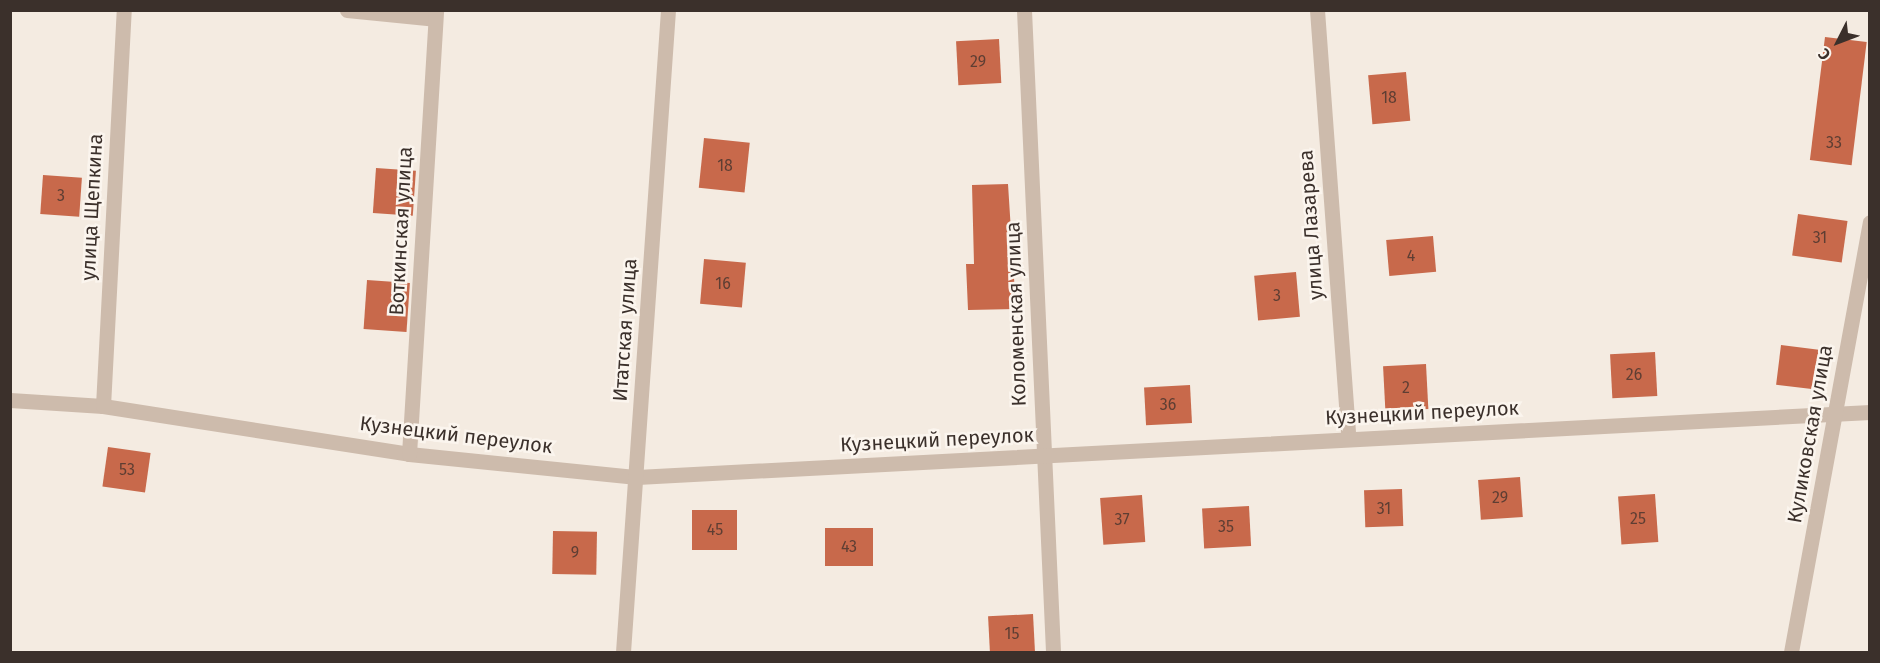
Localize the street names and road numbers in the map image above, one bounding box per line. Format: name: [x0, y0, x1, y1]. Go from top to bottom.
street label: улица Щепкина: [76, 133, 108, 281]
street label: Воткинская улица: [385, 146, 417, 316]
street label: улица Лазарева: [1294, 149, 1328, 301]
street label: Коломенская улица: [1001, 221, 1031, 407]
street label: Итатская улица: [608, 258, 642, 402]
street label: Куликовская улица: [1783, 343, 1837, 525]
street label: Кузнецкий переулок: [1325, 396, 1519, 430]
street label: Кузнецкий переулок: [358, 411, 554, 459]
street label: Кузнецкий переулок: [840, 423, 1034, 457]

